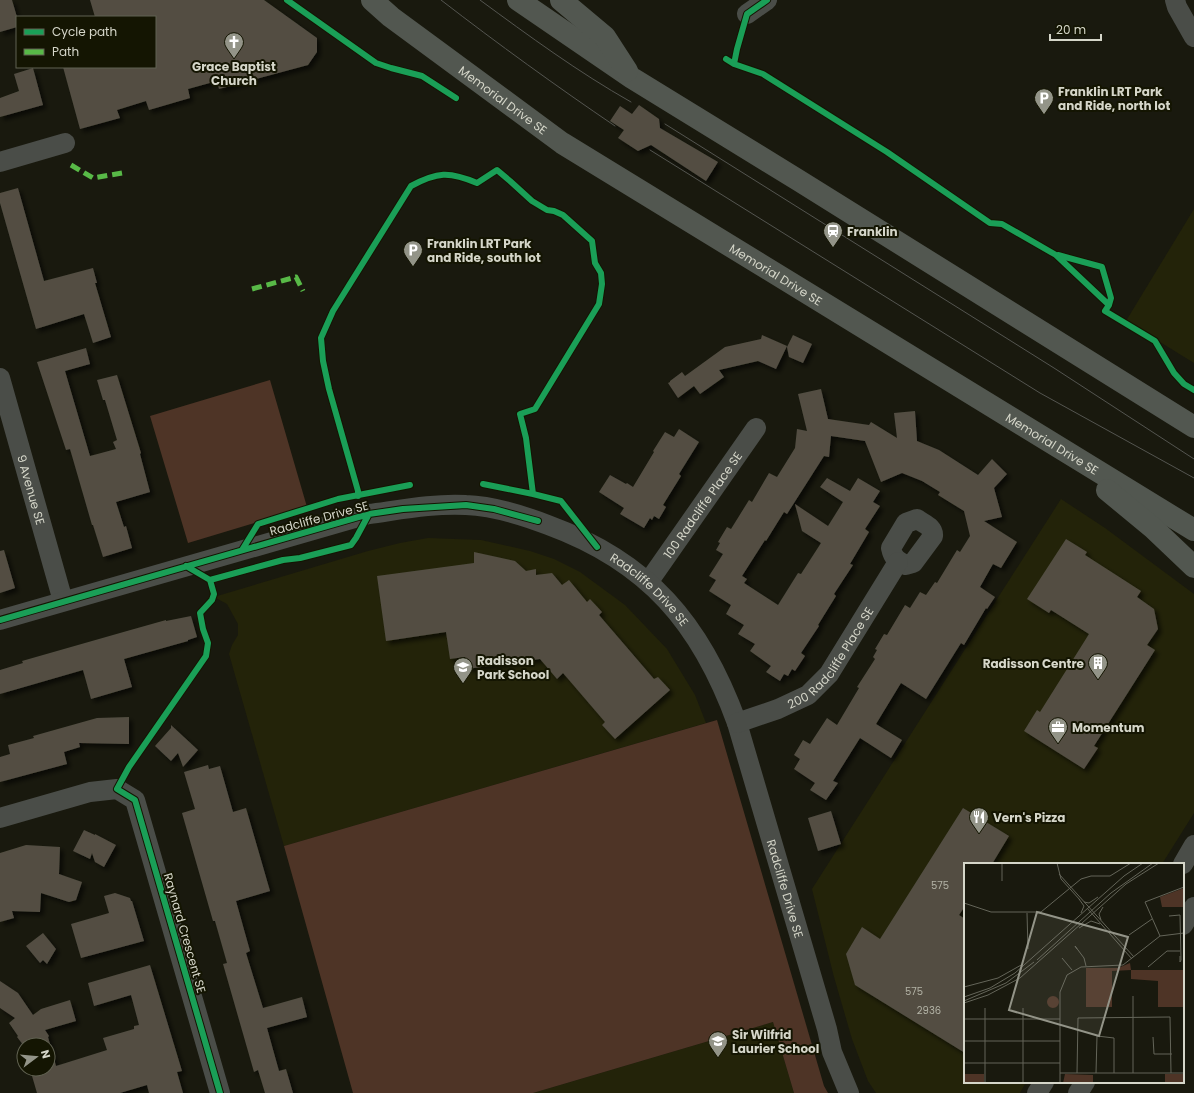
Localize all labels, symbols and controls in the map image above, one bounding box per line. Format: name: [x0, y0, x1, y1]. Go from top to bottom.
legend: [16, 16, 156, 68]
scale bar: [1050, 16, 1101, 42]
text: 20 m: [1056, 21, 1086, 38]
text: Cycle path: [52, 23, 117, 40]
church icon: Grace Baptist Church: [223, 31, 245, 59]
text: Path: [52, 43, 79, 60]
place label: Grace Baptist Church: [192, 58, 276, 89]
street label: Memorial Drive SE: [456, 61, 551, 138]
place label: Franklin LRT Park and Ride, north lot: [1058, 83, 1170, 114]
parking icon: Franklin LRT Park and Ride, north lot: [1033, 87, 1055, 115]
station icon: Franklin: [822, 220, 844, 248]
place label: Franklin: [847, 223, 898, 240]
place label: Franklin LRT Park and Ride, south lot: [427, 235, 541, 266]
parking icon: Franklin LRT Park and Ride, south lot: [402, 239, 424, 267]
street label: Memorial Drive SE: [726, 239, 826, 309]
street label: Memorial Drive SE: [1003, 408, 1102, 478]
street label: 100 Radcliffe Place SE: [659, 448, 746, 562]
street label: 9 Avenue SE: [14, 453, 50, 527]
street label: Radcliffe Drive SE: [268, 497, 370, 539]
street label: Radcliffe Drive SE: [607, 548, 693, 629]
street label: 200 Radcliffe Place SE: [784, 603, 877, 712]
place label: Radisson Park School: [477, 652, 549, 683]
building icon: Radisson Centre: [1087, 652, 1109, 680]
place label: Radisson Centre: [983, 655, 1085, 672]
school or university icon: Radisson Park School: [452, 656, 474, 684]
office icon: Momentum: [1047, 716, 1069, 744]
place label: Momentum: [1072, 719, 1145, 736]
restaurant icon: Vern's Pizza: [968, 806, 990, 834]
place label: Vern's Pizza: [993, 809, 1065, 826]
street label: Radcliffe Drive SE: [763, 837, 808, 940]
inset map: [964, 863, 1184, 1083]
street label: Raynard Crescent SE: [160, 871, 210, 995]
house number: 575: [931, 878, 949, 893]
house number: 575: [905, 984, 923, 999]
house number: 2936: [917, 1003, 941, 1018]
place label: Sir Wilfrid Laurier School: [732, 1026, 819, 1057]
school or university icon: Sir Wilfrid Laurier School: [707, 1030, 729, 1058]
north arrow: [16, 1037, 56, 1077]
text: N: [37, 1048, 54, 1060]

